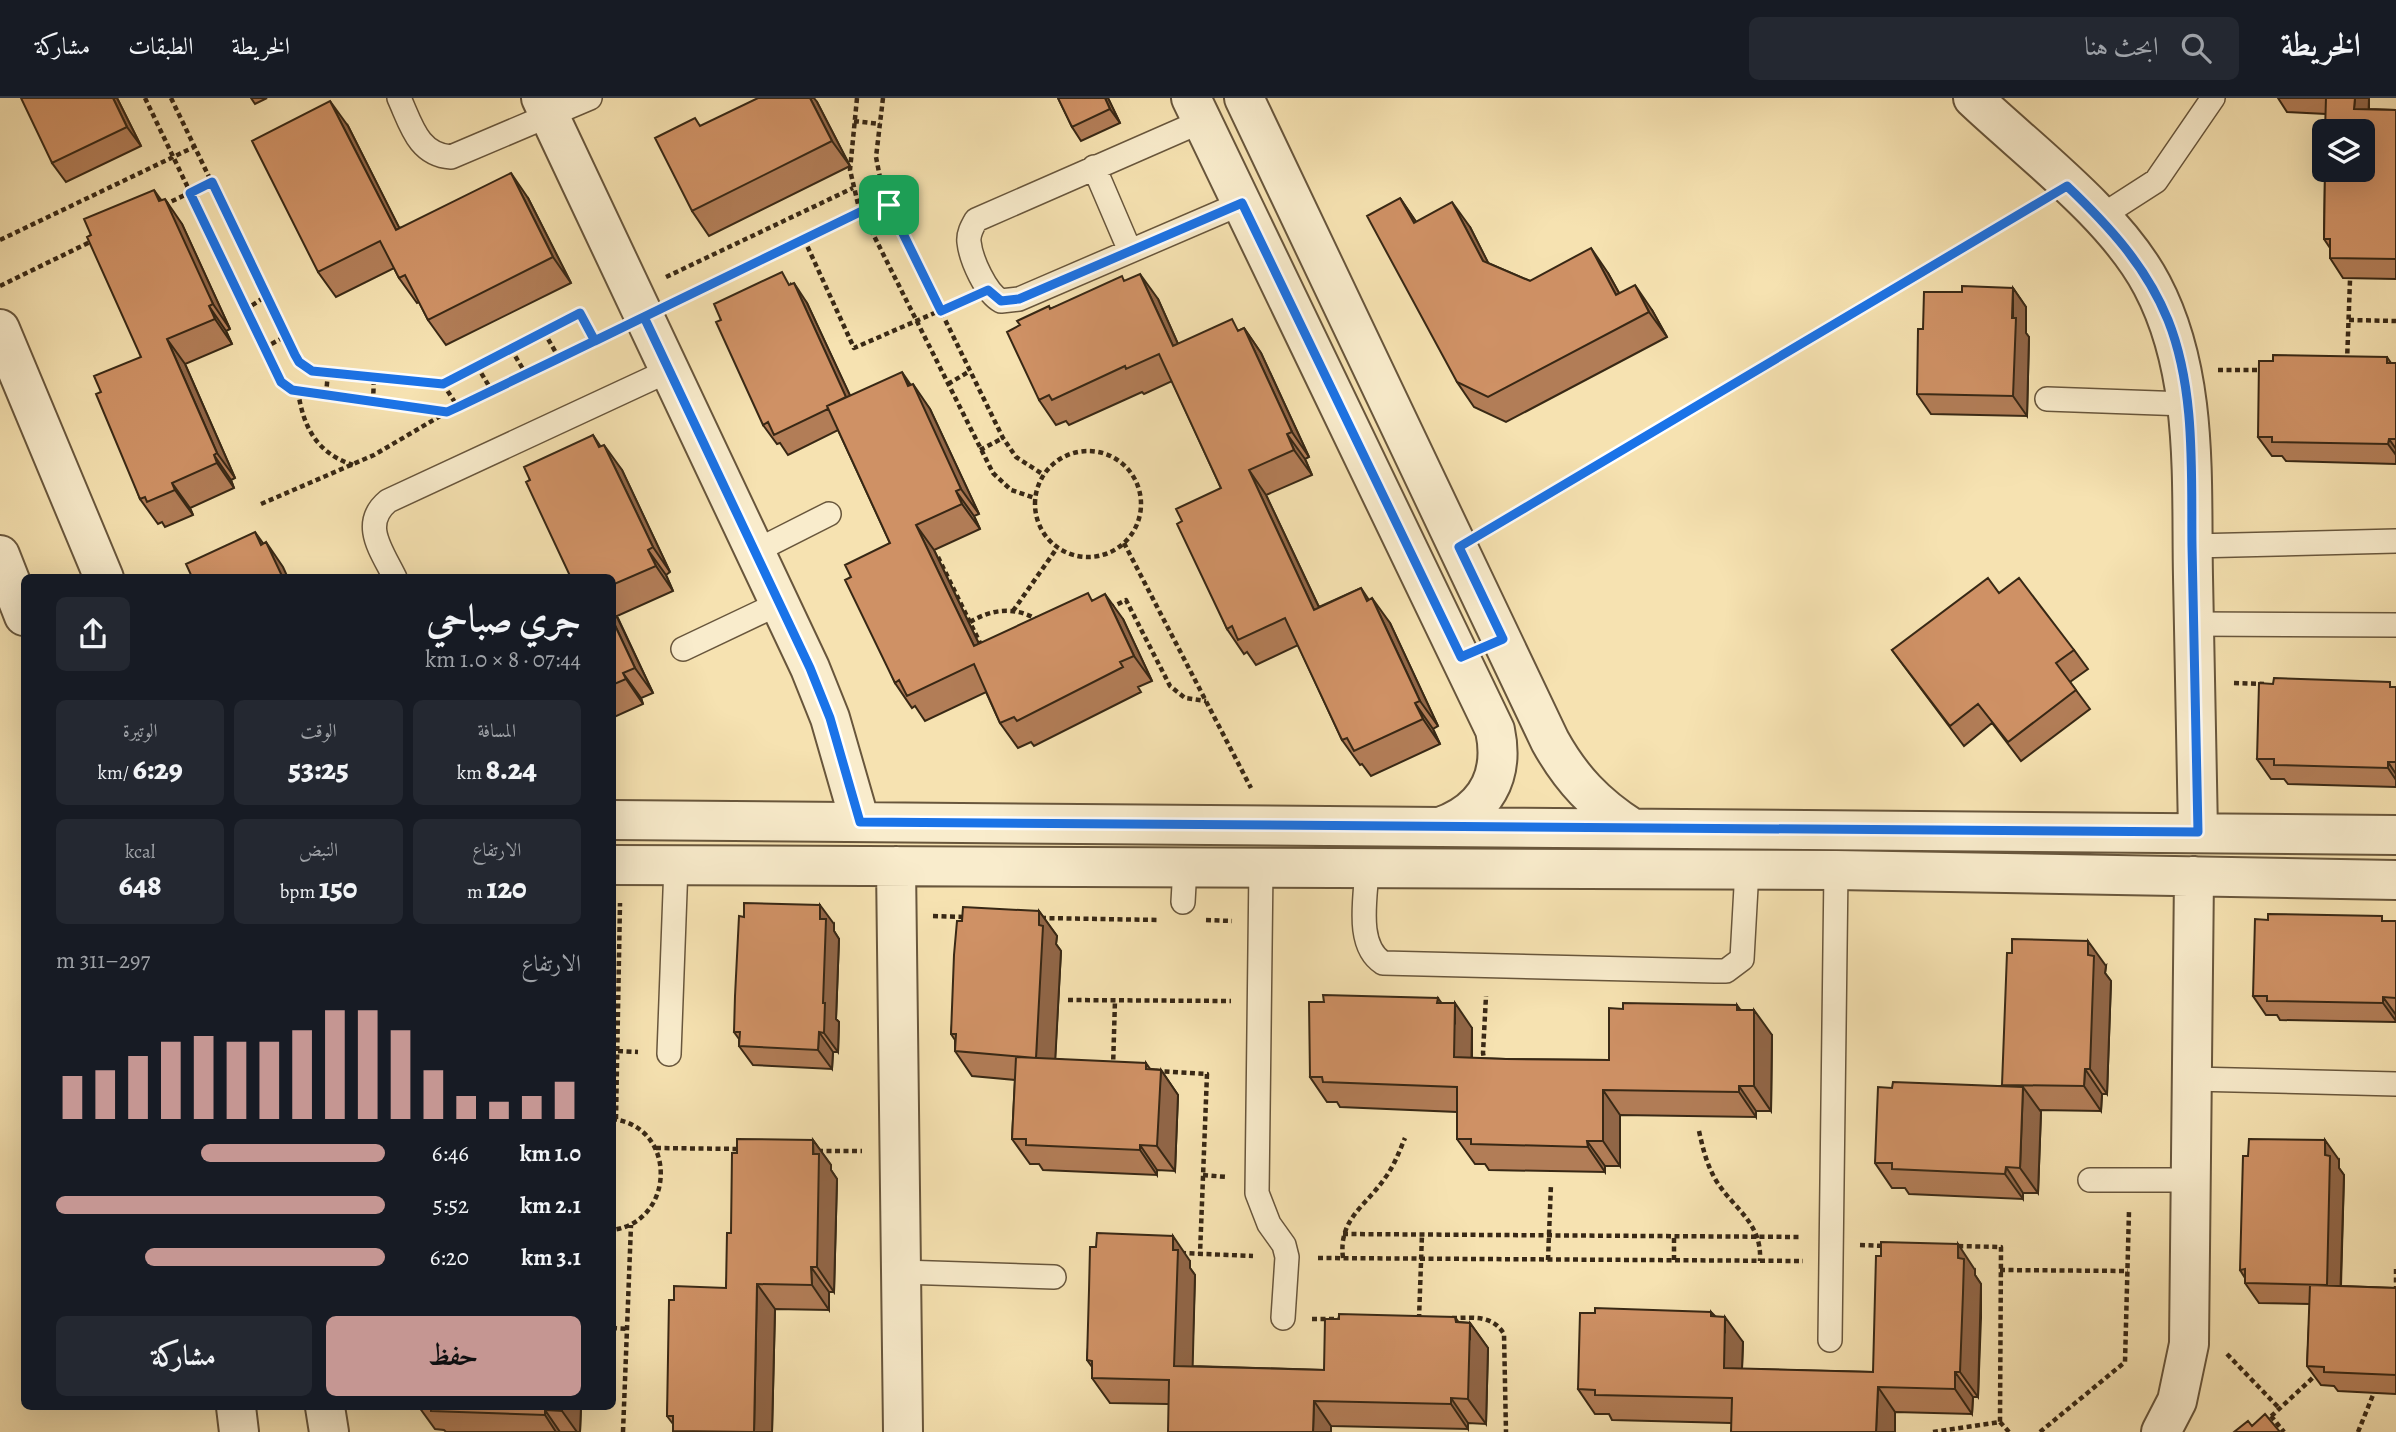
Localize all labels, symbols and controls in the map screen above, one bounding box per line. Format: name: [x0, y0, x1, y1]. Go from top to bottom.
search box: [1749, 17, 2239, 80]
text: الخريطة: [2281, 22, 2361, 67]
text: ابحث هنا: [2084, 29, 2159, 64]
icon: search: [2177, 29, 2215, 67]
text: مشاركة: [35, 30, 90, 62]
text: الطبقات: [128, 30, 194, 62]
text: الخريطة: [232, 30, 290, 62]
map controls: [2312, 119, 2375, 182]
button: layers: [2312, 119, 2375, 182]
pin: [859, 175, 919, 235]
icon: arrive: [870, 186, 908, 224]
text: جري صباحي: [427, 592, 581, 644]
button: share: [56, 597, 130, 671]
text: 07:44 · 8 × 1.0 km: [425, 644, 581, 675]
text: الوتيرة: [123, 718, 158, 744]
text: الوقت: [300, 718, 337, 744]
text: المسافة: [477, 718, 516, 744]
text: 6:29: [133, 749, 183, 789]
text: 53:25: [288, 749, 349, 789]
text: 8.24: [486, 749, 537, 789]
text: /km: [98, 760, 133, 786]
text: km: [457, 760, 486, 786]
text: النبض: [299, 837, 338, 863]
text: الارتفاع: [472, 837, 521, 863]
text: kcal: [125, 839, 155, 865]
text: 648: [119, 865, 162, 905]
text: 150: [319, 868, 357, 908]
text: 120: [487, 868, 527, 908]
text: bpm: [280, 879, 319, 905]
text: m: [467, 879, 487, 905]
text: 297–311 m: [56, 945, 150, 976]
text: الارتفاع: [521, 948, 581, 979]
text: 6:46: [432, 1138, 469, 1169]
text: 1.0 km: [520, 1138, 581, 1169]
text: 5:52: [433, 1190, 469, 1221]
text: 2.1 km: [520, 1190, 581, 1221]
text: 6:20: [430, 1242, 469, 1273]
text: 3.1 km: [521, 1242, 581, 1273]
button: مشاركة: [56, 1316, 312, 1396]
button: حفظ: [326, 1316, 581, 1396]

